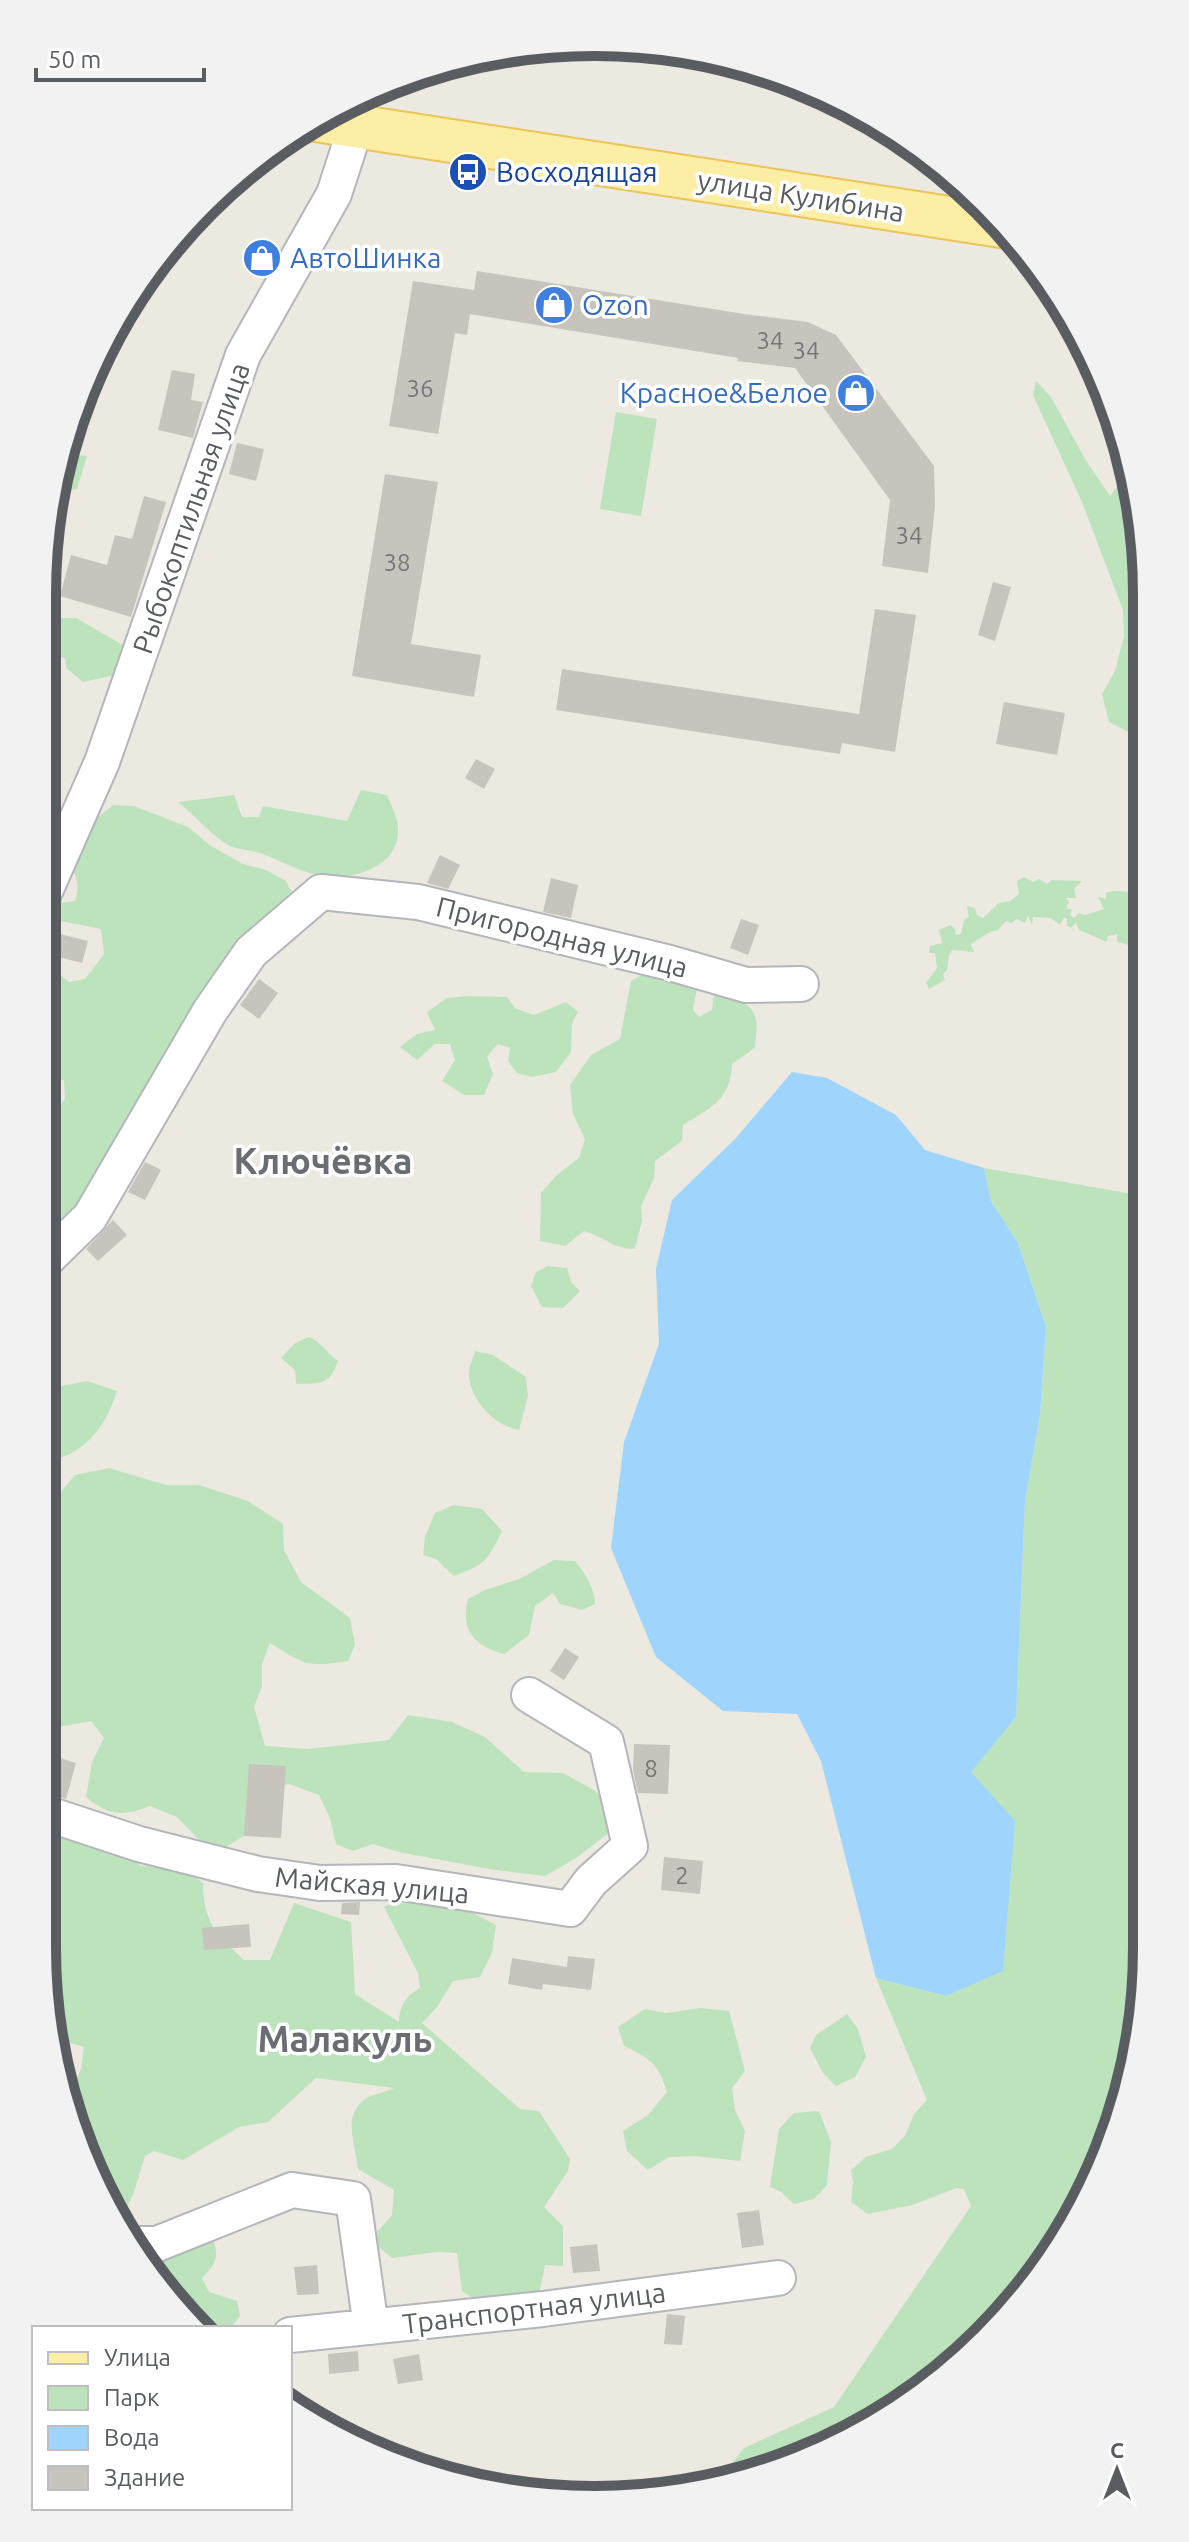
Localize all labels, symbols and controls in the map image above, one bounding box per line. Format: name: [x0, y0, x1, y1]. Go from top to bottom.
scale bar: [36, 32, 204, 82]
text: 50 m: [48, 46, 101, 73]
bus stop icon: Восходящая: [447, 151, 489, 193]
place label: Восходящая: [496, 156, 658, 187]
street label: улица Кулибина: [696, 164, 907, 227]
shop icon: АвтоШинка: [241, 237, 283, 279]
place label: АвтоШинка: [290, 242, 441, 273]
shop icon: Ozon: [533, 284, 575, 326]
place label: Ozon: [582, 289, 649, 320]
house number: 34: [756, 327, 784, 354]
house number: 34: [792, 337, 820, 364]
street label: Рыбокоптильная улица: [126, 358, 255, 657]
shop icon: Красное&Белое: [835, 372, 877, 414]
house number: 36: [406, 375, 434, 402]
place label: Красное&Белое: [620, 377, 828, 408]
house number: 34: [895, 522, 923, 549]
house number: 38: [383, 549, 411, 576]
street label: Пригородная улица: [433, 890, 691, 983]
district label: Ключёвка: [233, 1140, 413, 1181]
house number: 8: [644, 1755, 658, 1782]
street label: Майская улица: [273, 1861, 471, 1908]
house number: 2: [675, 1862, 689, 1889]
district label: Малакуль: [257, 2018, 433, 2059]
street label: Транспортная улица: [400, 2276, 667, 2339]
legend: [32, 2326, 292, 2510]
text: Улица: [104, 2344, 171, 2371]
text: Парк: [104, 2384, 159, 2411]
text: Вода: [104, 2424, 160, 2451]
north arrow: [1077, 2430, 1157, 2510]
text: С: [1110, 2437, 1124, 2462]
text: Здание: [104, 2464, 185, 2491]

